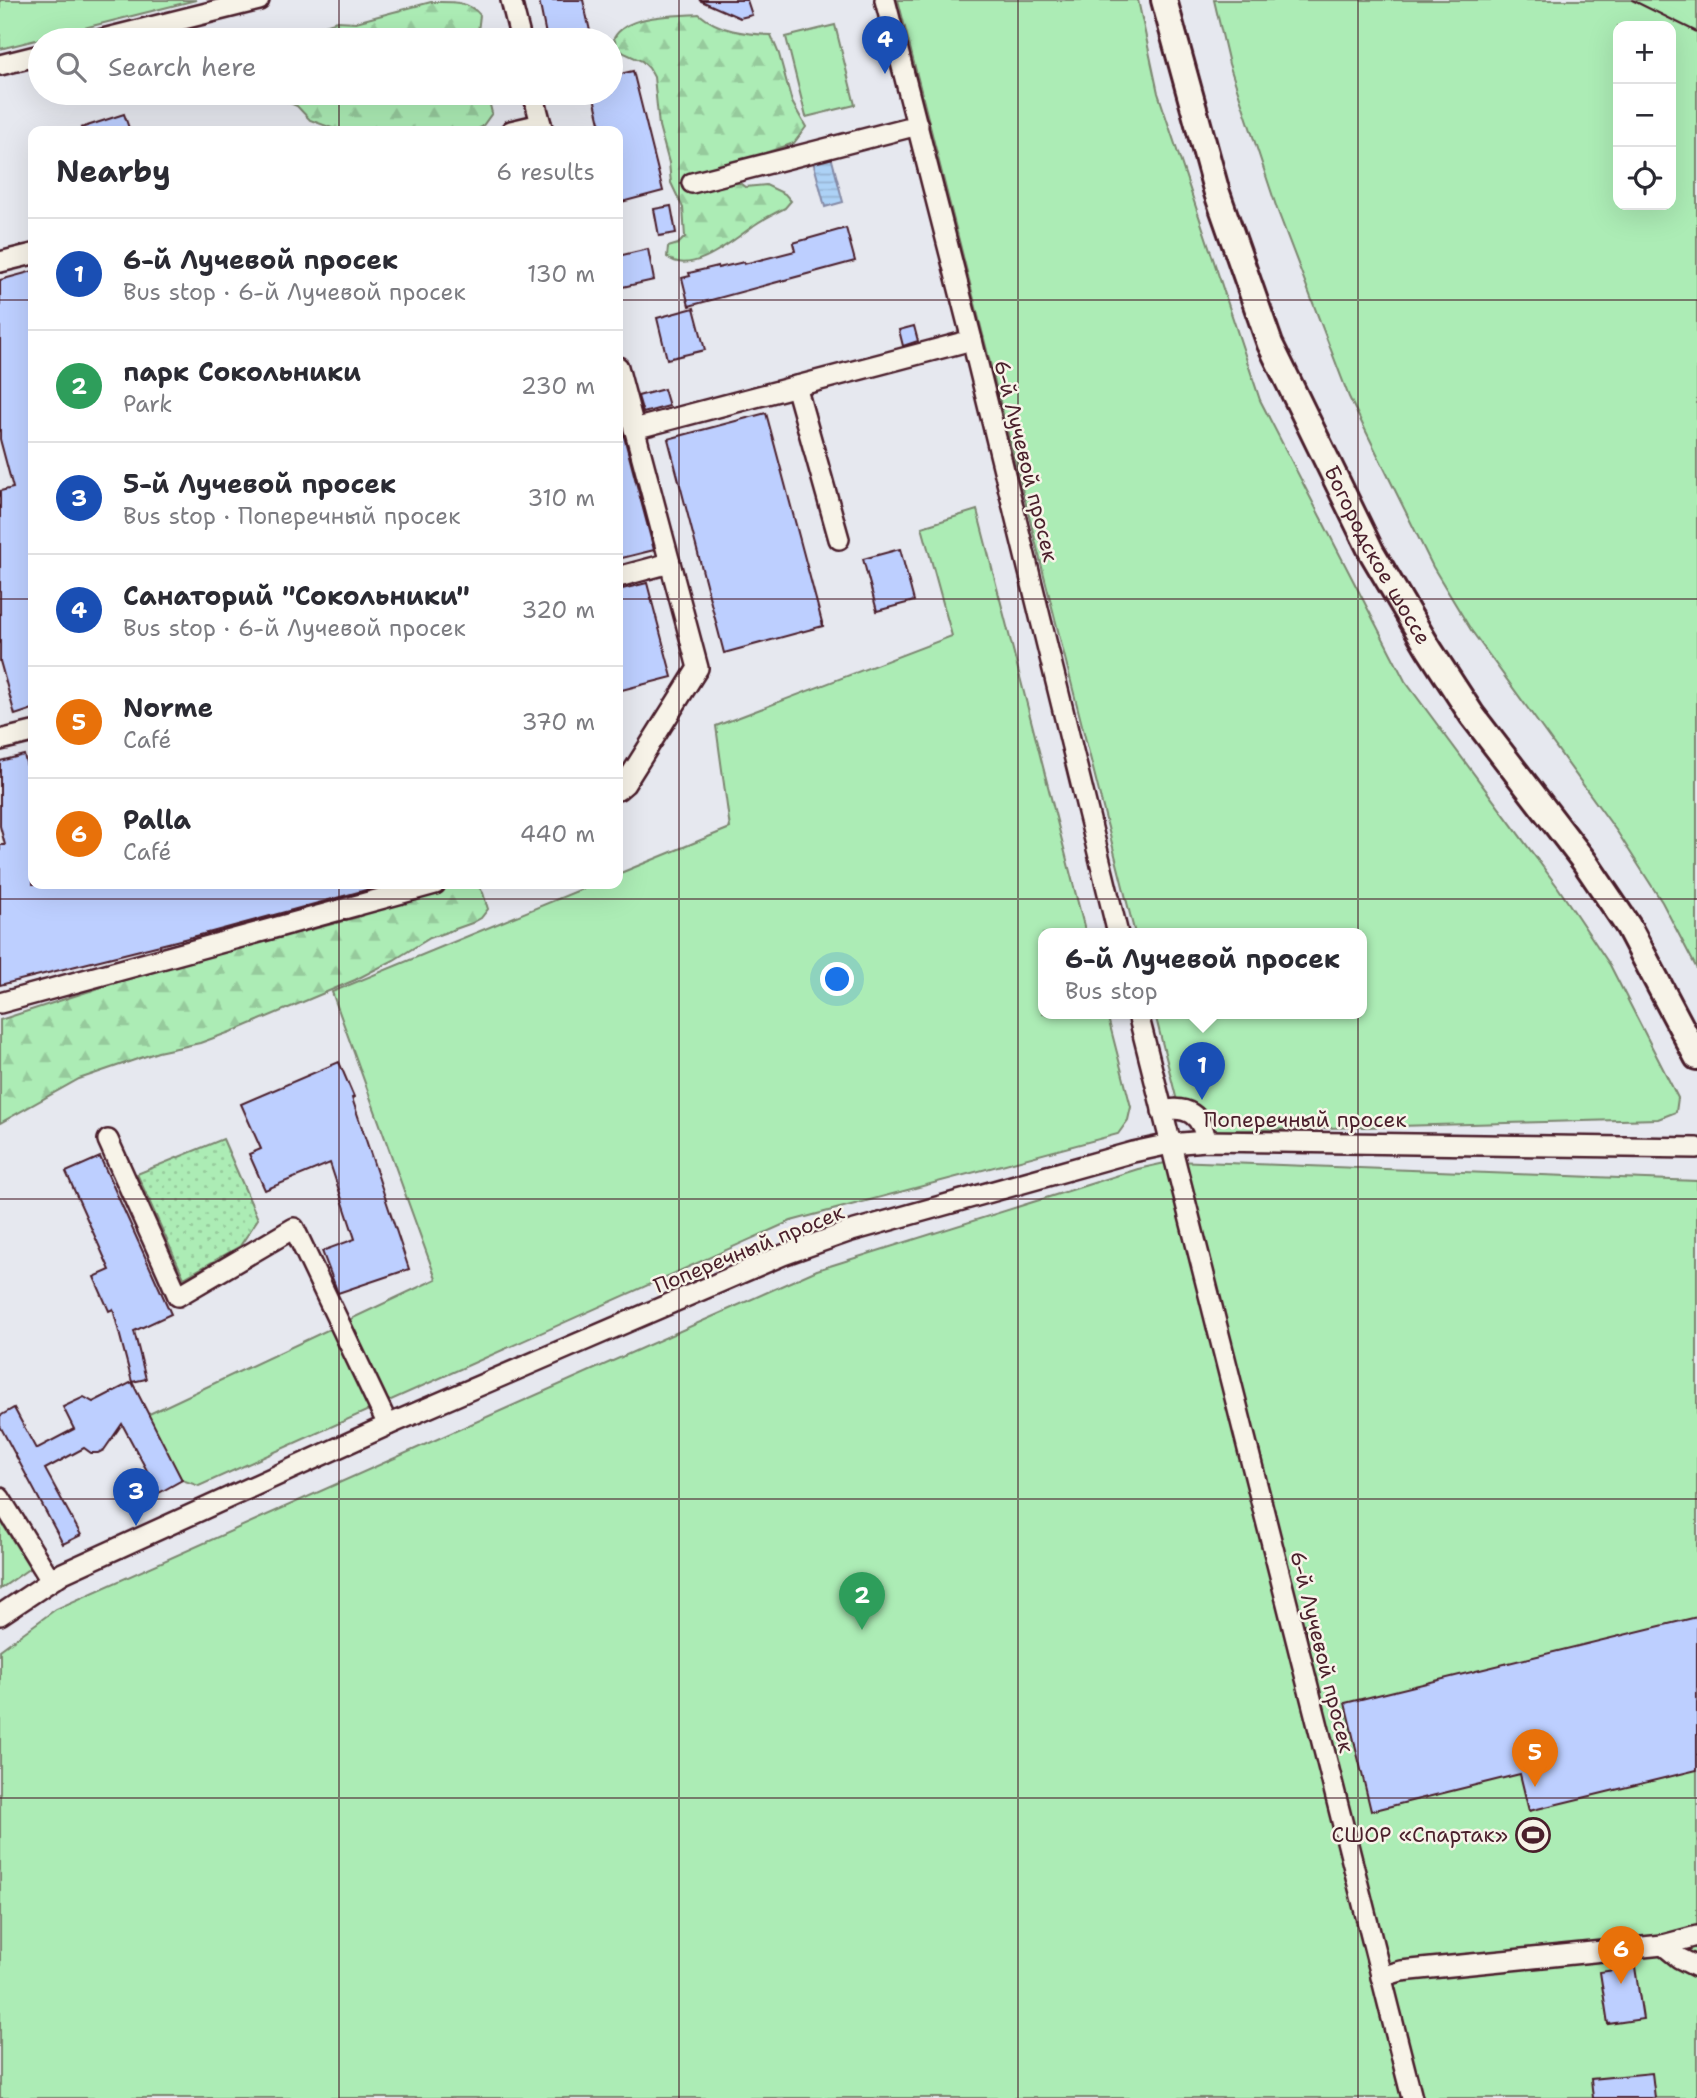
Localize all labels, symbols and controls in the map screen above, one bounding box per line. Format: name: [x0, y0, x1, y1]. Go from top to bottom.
pin: 4: [862, 16, 908, 74]
map controls: [1613, 21, 1676, 210]
button: +: [1613, 21, 1676, 84]
search box: [28, 28, 623, 105]
icon: search: [52, 48, 90, 86]
text: Search here: [108, 49, 257, 84]
button: −: [1613, 84, 1676, 147]
button: locate: [1613, 147, 1676, 210]
text: Nearby: [56, 151, 171, 192]
text: 6 results: [496, 157, 595, 187]
text: 6-й Лучевой просек: [123, 242, 398, 277]
text: 1: [74, 259, 84, 289]
text: 130 m: [527, 259, 595, 289]
text: Bus stop · 6-й Лучевой просек: [123, 277, 466, 307]
text: парк Сокольники: [123, 354, 361, 389]
street label: 6-й Лучевой просек: [987, 357, 1065, 565]
text: 2: [71, 371, 87, 401]
text: 230 m: [521, 371, 595, 401]
text: Park: [123, 389, 172, 419]
street label: Богородское шоссе: [1317, 461, 1437, 650]
text: 5-й Лучевой просек: [123, 466, 396, 501]
text: 3: [71, 483, 87, 513]
text: 310 m: [527, 483, 595, 513]
text: Bus stop · Поперечный просек: [123, 501, 460, 531]
text: Санаторий "Сокольники": [123, 578, 470, 613]
text: 4: [71, 595, 87, 625]
text: 320 m: [521, 595, 595, 625]
text: Bus stop · 6-й Лучевой просек: [123, 613, 466, 643]
text: Norme: [123, 690, 213, 725]
text: 5: [72, 707, 86, 737]
text: 370 m: [522, 707, 595, 737]
text: Café: [123, 725, 171, 755]
text: Palla: [123, 802, 191, 837]
text: 6: [71, 819, 87, 849]
text: 440 m: [520, 819, 595, 849]
text: Café: [123, 837, 171, 867]
popup: [1038, 928, 1367, 1019]
text: 6-й Лучевой просек: [1065, 941, 1340, 976]
your location: [820, 962, 854, 996]
text: Bus stop: [1065, 976, 1158, 1006]
pin: 1: [1179, 1042, 1225, 1100]
street label: Поперечный просек: [1203, 1106, 1407, 1134]
street label: Поперечный просек: [650, 1198, 848, 1300]
pin: 3: [113, 1468, 159, 1526]
street label: 6-й Лучевой просек: [1283, 1548, 1361, 1756]
pin: 2: [839, 1572, 885, 1630]
pin: 5: [1512, 1729, 1558, 1787]
sports icon: СШОР «Спартак»: [1514, 1816, 1552, 1854]
place label: СШОР «Спартак»: [1331, 1821, 1508, 1849]
pin: 6: [1598, 1926, 1644, 1984]

